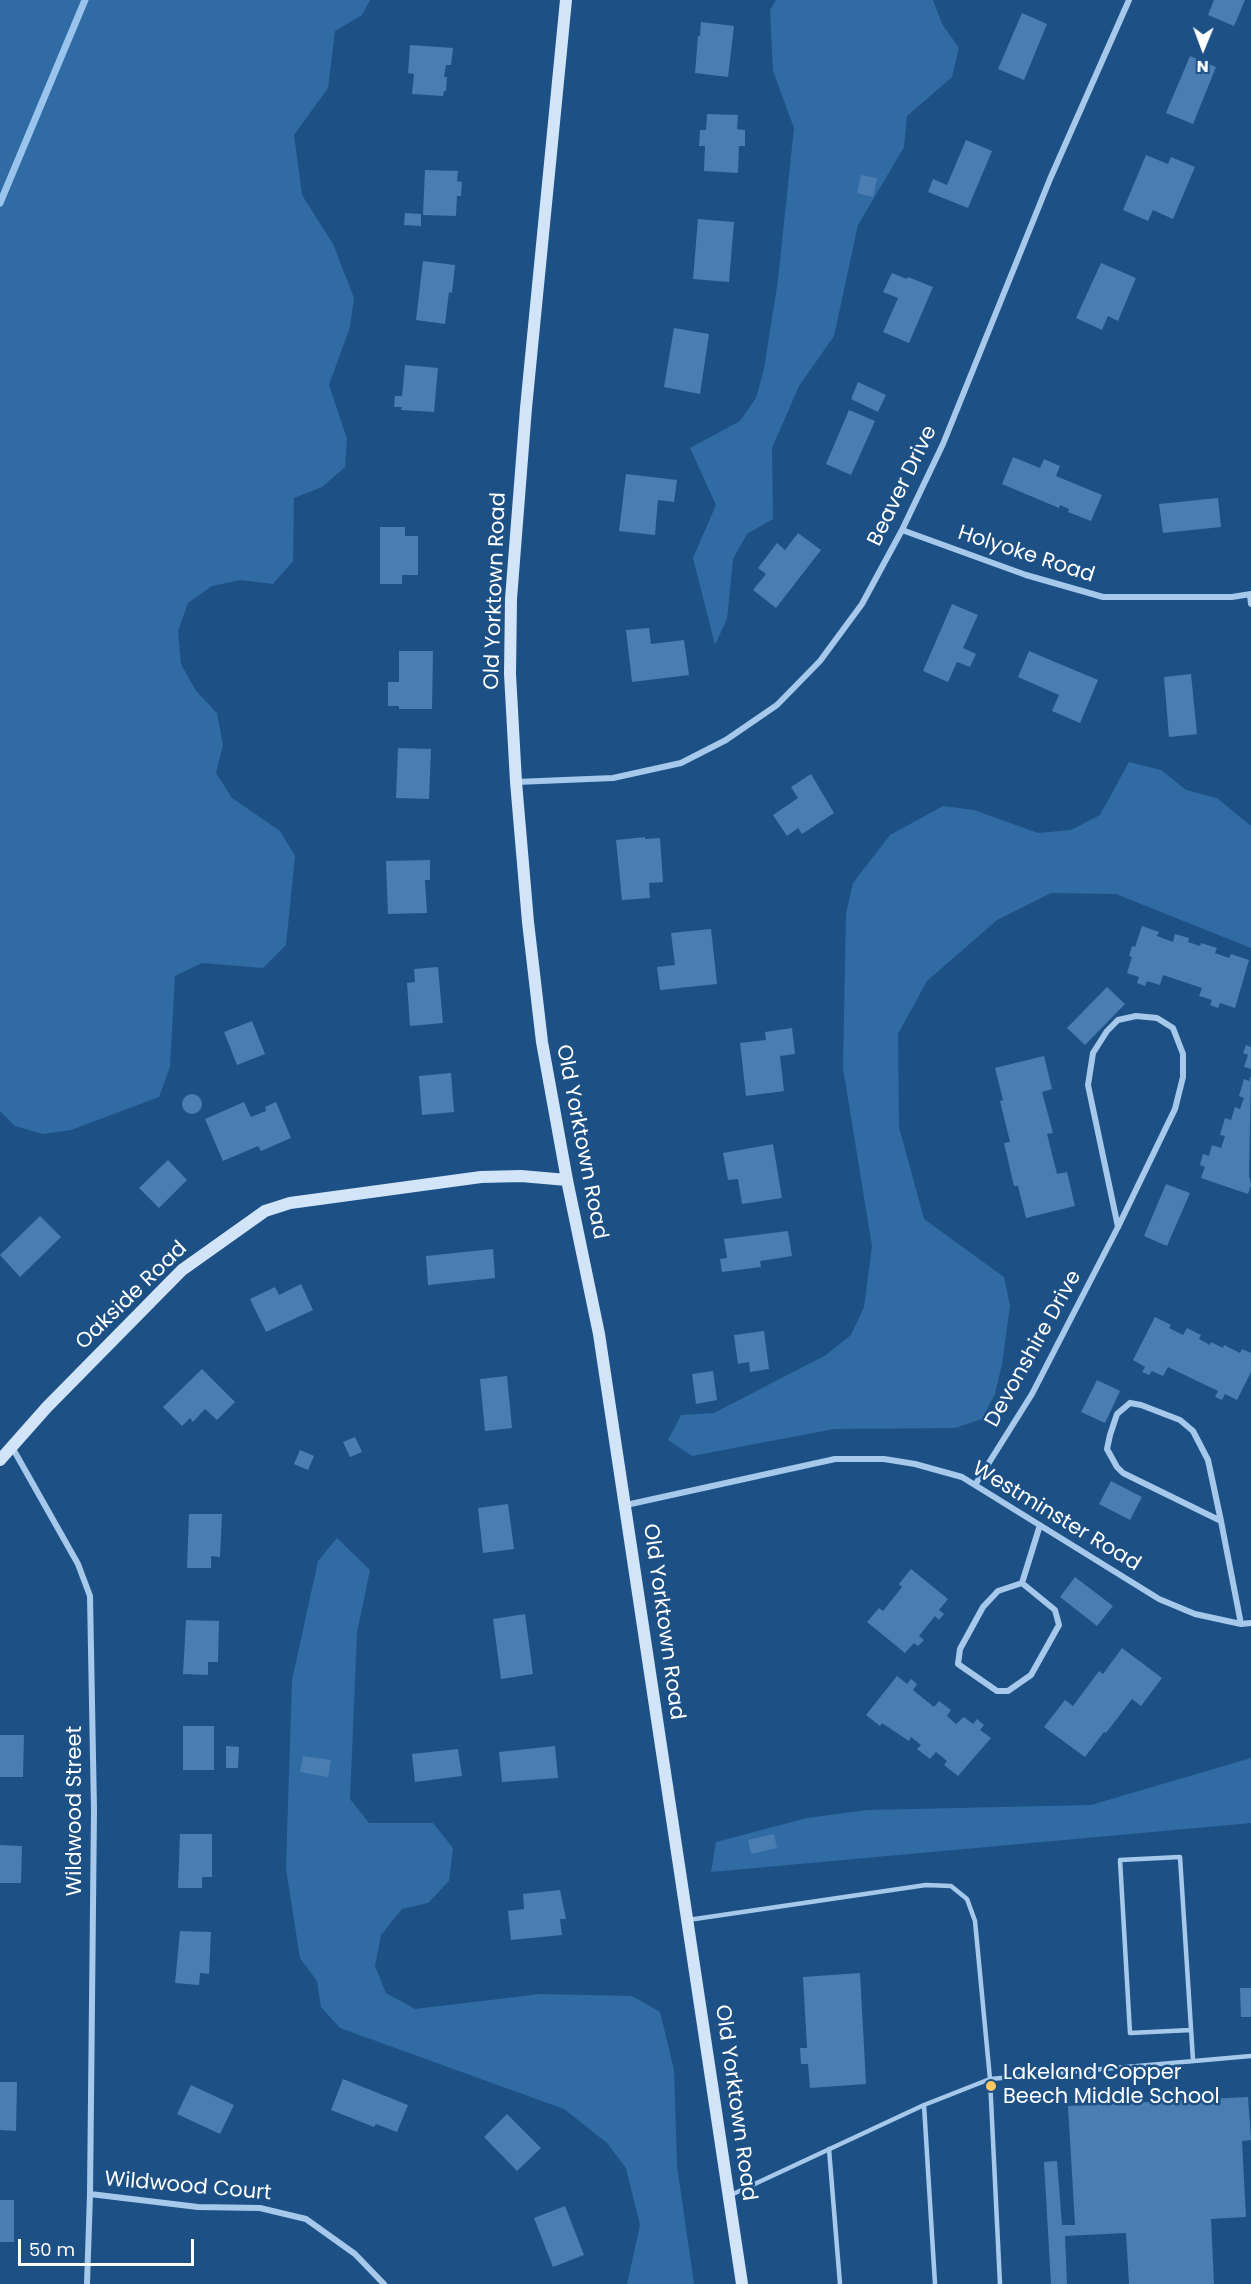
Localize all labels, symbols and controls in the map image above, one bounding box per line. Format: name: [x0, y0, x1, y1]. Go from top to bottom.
north arrow: [1173, 18, 1233, 78]
text: N: [1196, 55, 1209, 78]
street label: Beaver Drive: [863, 422, 943, 550]
street label: Old Yorktown Road: [480, 492, 512, 690]
street label: Holyoke Road: [954, 521, 1098, 589]
street label: Old Yorktown Road: [550, 1043, 612, 1241]
street label: Oakside Road: [71, 1237, 193, 1355]
street label: Devonshire Drive: [981, 1266, 1087, 1432]
street label: Westminster Road: [967, 1457, 1145, 1577]
street label: Old Yorktown Road: [637, 1522, 689, 1722]
street label: Wildwood Street: [63, 1726, 89, 1896]
street label: Old Yorktown Road: [709, 2003, 761, 2203]
place label: Lakeland Copper Beech Middle School: [1003, 2061, 1220, 2111]
marker: Lakeland Copper Beech Middle School: [984, 2079, 998, 2093]
street label: Wildwood Court: [103, 2167, 273, 2207]
scale bar: [21, 2227, 196, 2265]
text: 50 m: [29, 2237, 75, 2262]

